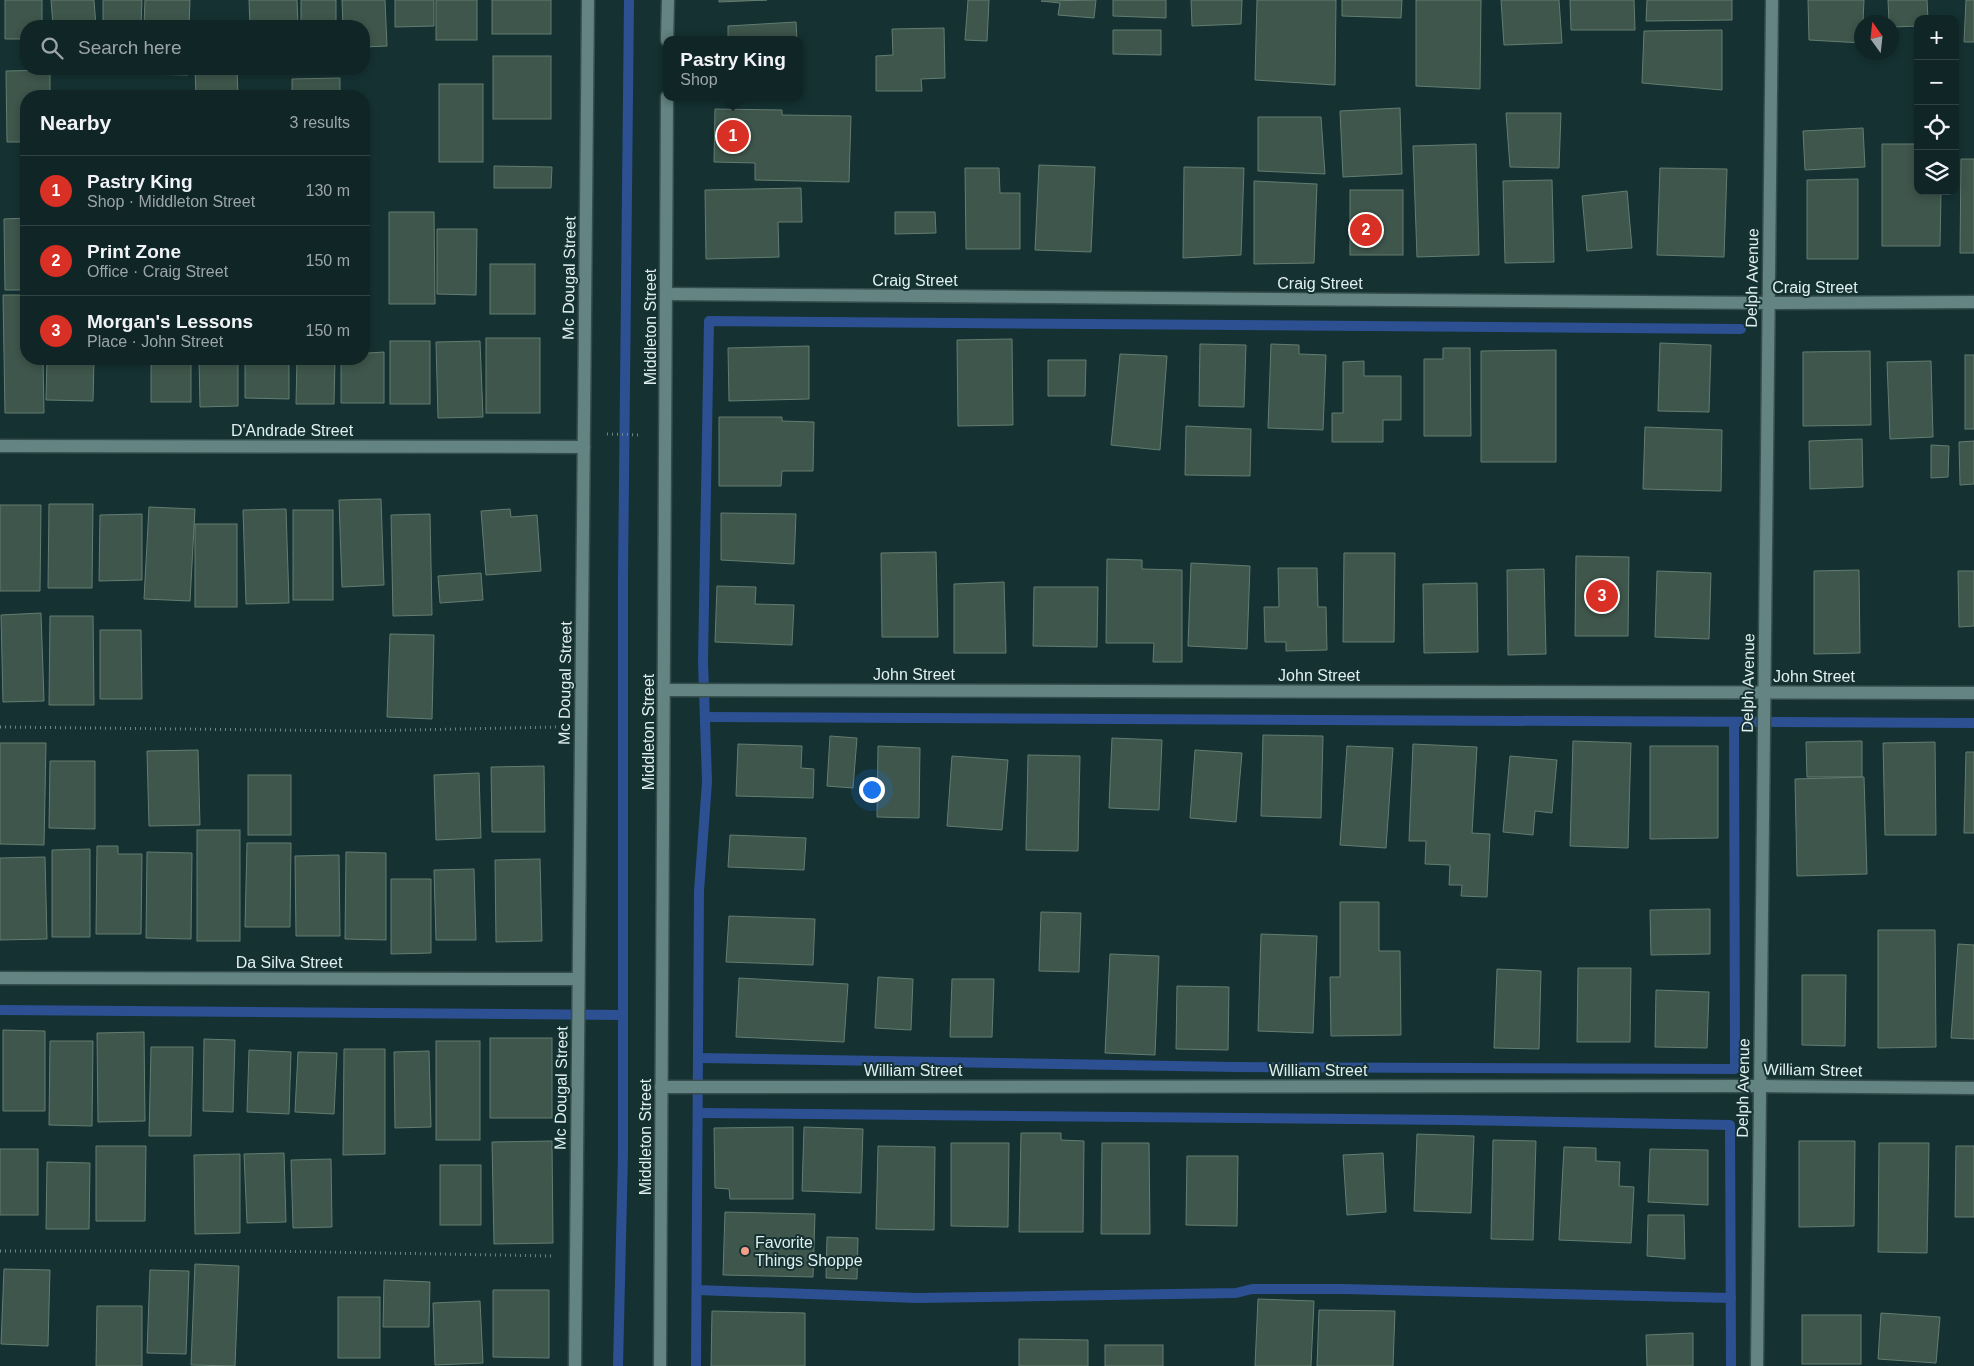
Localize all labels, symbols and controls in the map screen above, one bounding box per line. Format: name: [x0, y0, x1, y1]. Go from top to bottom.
north arrow: [1854, 15, 1899, 60]
map controls: [1914, 15, 1959, 195]
button: +: [1914, 15, 1959, 60]
search box: [20, 20, 370, 75]
icon: search: [38, 34, 66, 62]
popup: [663, 36, 803, 101]
text: Search here: [78, 37, 182, 58]
text: Pastry King: [680, 49, 786, 70]
button: −: [1914, 60, 1959, 105]
text: Shop: [680, 71, 718, 88]
button: locate: [1914, 105, 1959, 150]
text: Nearby: [40, 111, 111, 134]
text: 3 results: [290, 114, 350, 131]
pin: 1: [717, 117, 749, 155]
button: layers: [1914, 150, 1959, 195]
text: Pastry King: [87, 171, 193, 192]
text: 1: [52, 182, 60, 199]
text: 130 m: [306, 182, 350, 199]
text: Shop · Middleton Street: [87, 193, 255, 210]
pin: 2: [1350, 211, 1382, 249]
street label: Mc Dougal Street: [559, 216, 579, 340]
street label: Delph Avenue: [1743, 228, 1761, 328]
text: Print Zone: [87, 241, 181, 262]
text: 2: [52, 252, 60, 269]
text: 150 m: [306, 252, 350, 269]
text: Office · Craig Street: [87, 263, 228, 280]
street label: Middleton Street: [642, 268, 659, 385]
street label: Craig Street: [872, 272, 958, 289]
street label: Craig Street: [1277, 275, 1363, 292]
street label: Craig Street: [1772, 279, 1858, 296]
text: Morgan's Lessons: [87, 311, 253, 332]
text: 3: [52, 322, 60, 339]
text: 150 m: [306, 322, 350, 339]
text: Place · John Street: [87, 333, 223, 350]
street label: D'Andrade Street: [231, 422, 354, 439]
pin: 3: [1586, 577, 1618, 615]
street label: Mc Dougal Street: [555, 621, 575, 745]
street label: Delph Avenue: [1739, 633, 1757, 733]
street label: John Street: [873, 666, 955, 683]
street label: John Street: [1278, 667, 1360, 684]
street label: John Street: [1773, 668, 1855, 685]
street label: Middleton Street: [640, 673, 657, 790]
your location: [859, 777, 885, 803]
street label: Da Silva Street: [236, 954, 343, 971]
street label: Mc Dougal Street: [551, 1026, 571, 1150]
street label: Delph Avenue: [1734, 1038, 1752, 1138]
street label: William Street: [1764, 1061, 1863, 1079]
street label: William Street: [864, 1062, 963, 1079]
street label: William Street: [1269, 1062, 1368, 1079]
street label: Middleton Street: [637, 1078, 654, 1195]
place label: Favorite Things Shoppe: [755, 1234, 863, 1269]
marker: Favorite Things Shoppe: [739, 1245, 751, 1257]

